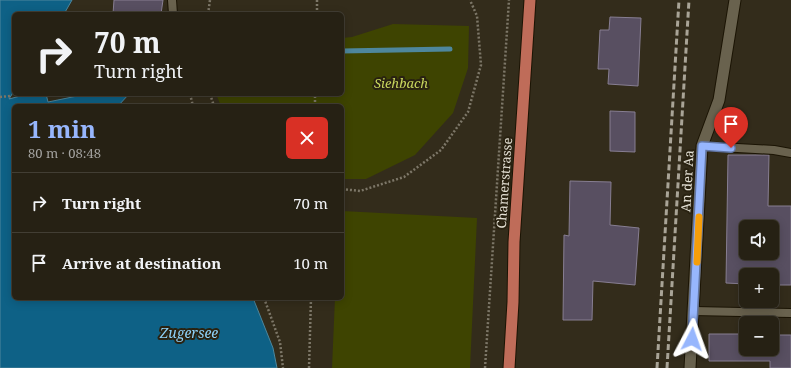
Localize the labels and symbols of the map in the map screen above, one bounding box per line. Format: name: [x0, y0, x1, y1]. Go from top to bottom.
park label: Siehbach: [374, 74, 428, 92]
pin: [714, 107, 748, 148]
street label: Chamerstrasse: [492, 137, 516, 229]
street label: An der Aa: [676, 150, 698, 212]
position arrow: [671, 318, 713, 360]
water label: Zugersee: [159, 323, 218, 342]

